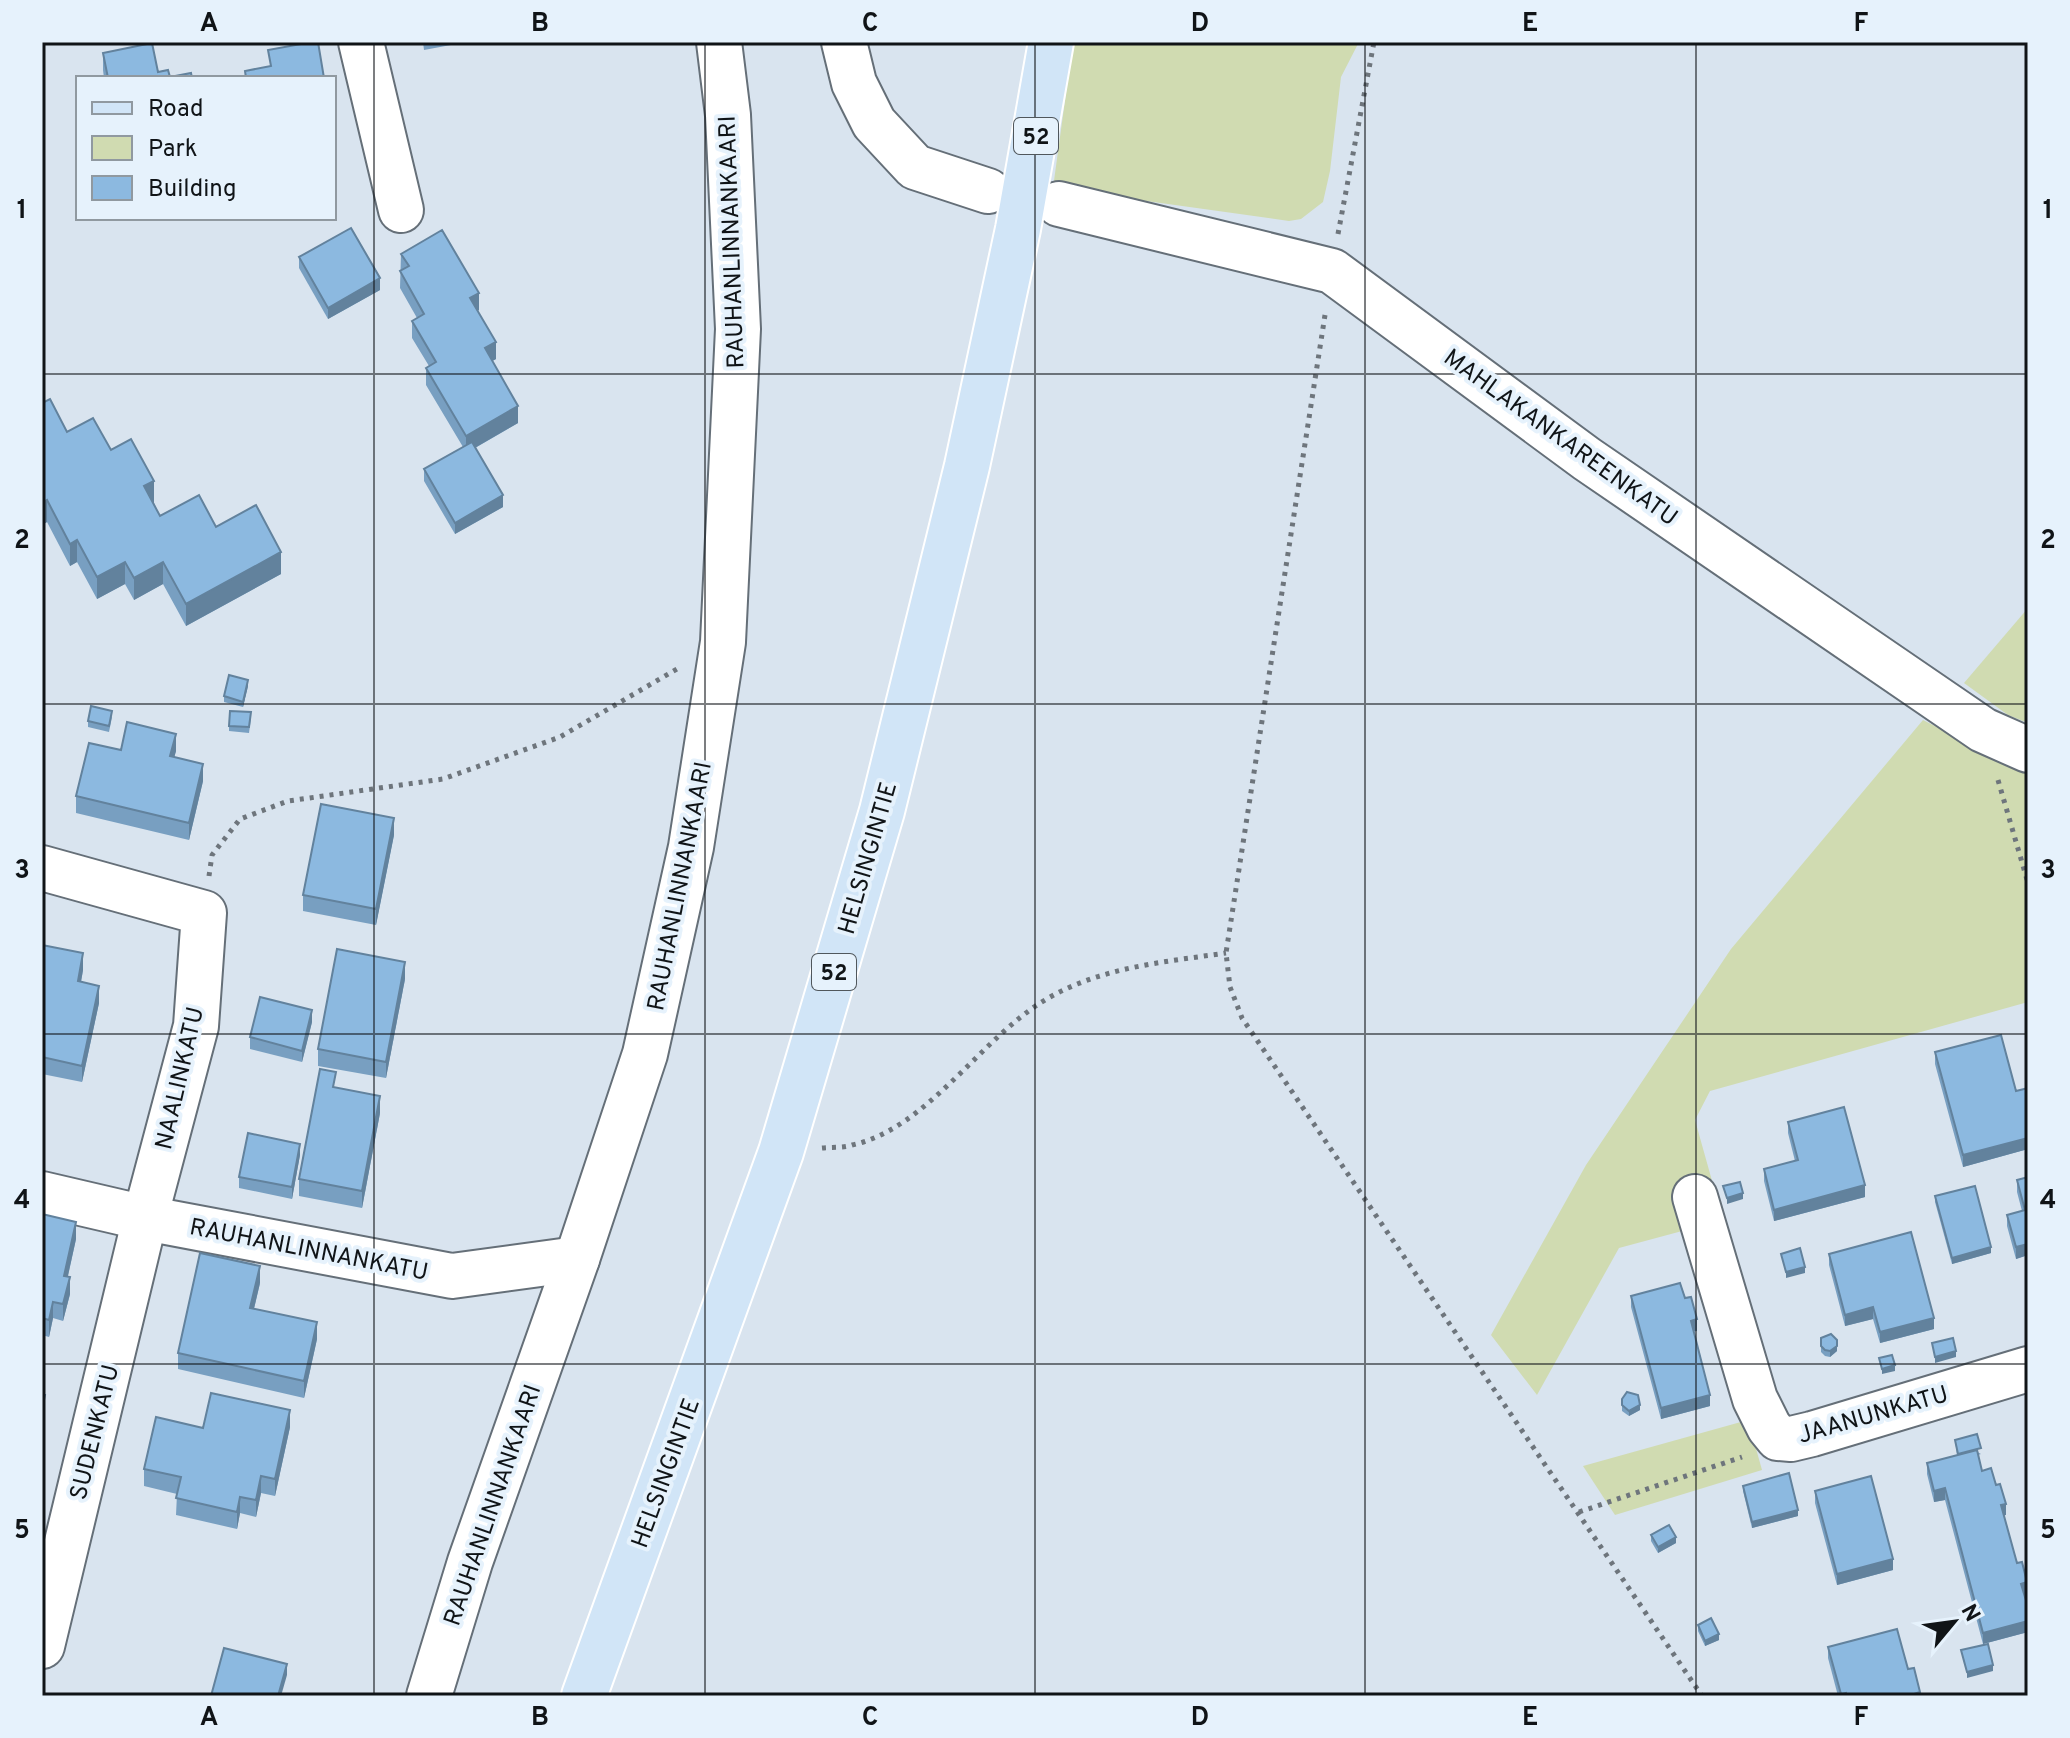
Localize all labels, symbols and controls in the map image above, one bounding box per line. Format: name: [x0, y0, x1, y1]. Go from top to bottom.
text: A: [200, 8, 218, 41]
text: B: [531, 8, 549, 41]
text: C: [862, 8, 878, 41]
text: D: [1191, 8, 1209, 41]
text: E: [1522, 8, 1538, 41]
text: F: [1854, 8, 1869, 41]
legend: [76, 76, 336, 220]
text: Road: [148, 95, 204, 125]
street label: RAUHANLINNANKAARI: [714, 115, 752, 369]
road number: 52: [1014, 118, 1058, 154]
text: Park: [148, 135, 198, 165]
text: Building: [148, 175, 237, 205]
text: 1: [17, 195, 27, 228]
text: 1: [2043, 195, 2053, 228]
street label: MAHLAKANKAREENKATU: [1437, 344, 1683, 534]
text: 2: [14, 525, 30, 558]
text: 2: [2040, 525, 2056, 558]
street label: RAUHANLINNANKAARI: [642, 759, 720, 1014]
street label: HELSINGINTIE: [833, 779, 905, 938]
text: 3: [14, 855, 30, 888]
text: 3: [2040, 855, 2056, 888]
road number: 52: [812, 954, 856, 990]
street label: NAALINKATU: [150, 1004, 212, 1153]
text: 4: [14, 1185, 30, 1218]
text: 4: [2040, 1185, 2056, 1218]
street label: RAUHANLINNANKATU: [187, 1213, 430, 1289]
street label: SUDENKATU: [65, 1362, 127, 1503]
street label: JAANUNKATU: [1795, 1380, 1952, 1452]
street label: RAUHANLINNANKAARI: [438, 1381, 549, 1630]
street label: HELSINGINTIE: [626, 1395, 708, 1553]
text: 5: [14, 1515, 30, 1548]
text: 5: [2040, 1515, 2056, 1548]
north arrow: [1914, 1582, 1994, 1662]
text: N: [1954, 1600, 1985, 1627]
text: A: [200, 1702, 218, 1735]
text: B: [531, 1702, 549, 1735]
text: C: [862, 1702, 878, 1735]
text: D: [1191, 1702, 1209, 1735]
text: E: [1522, 1702, 1538, 1735]
text: F: [1854, 1702, 1869, 1735]

